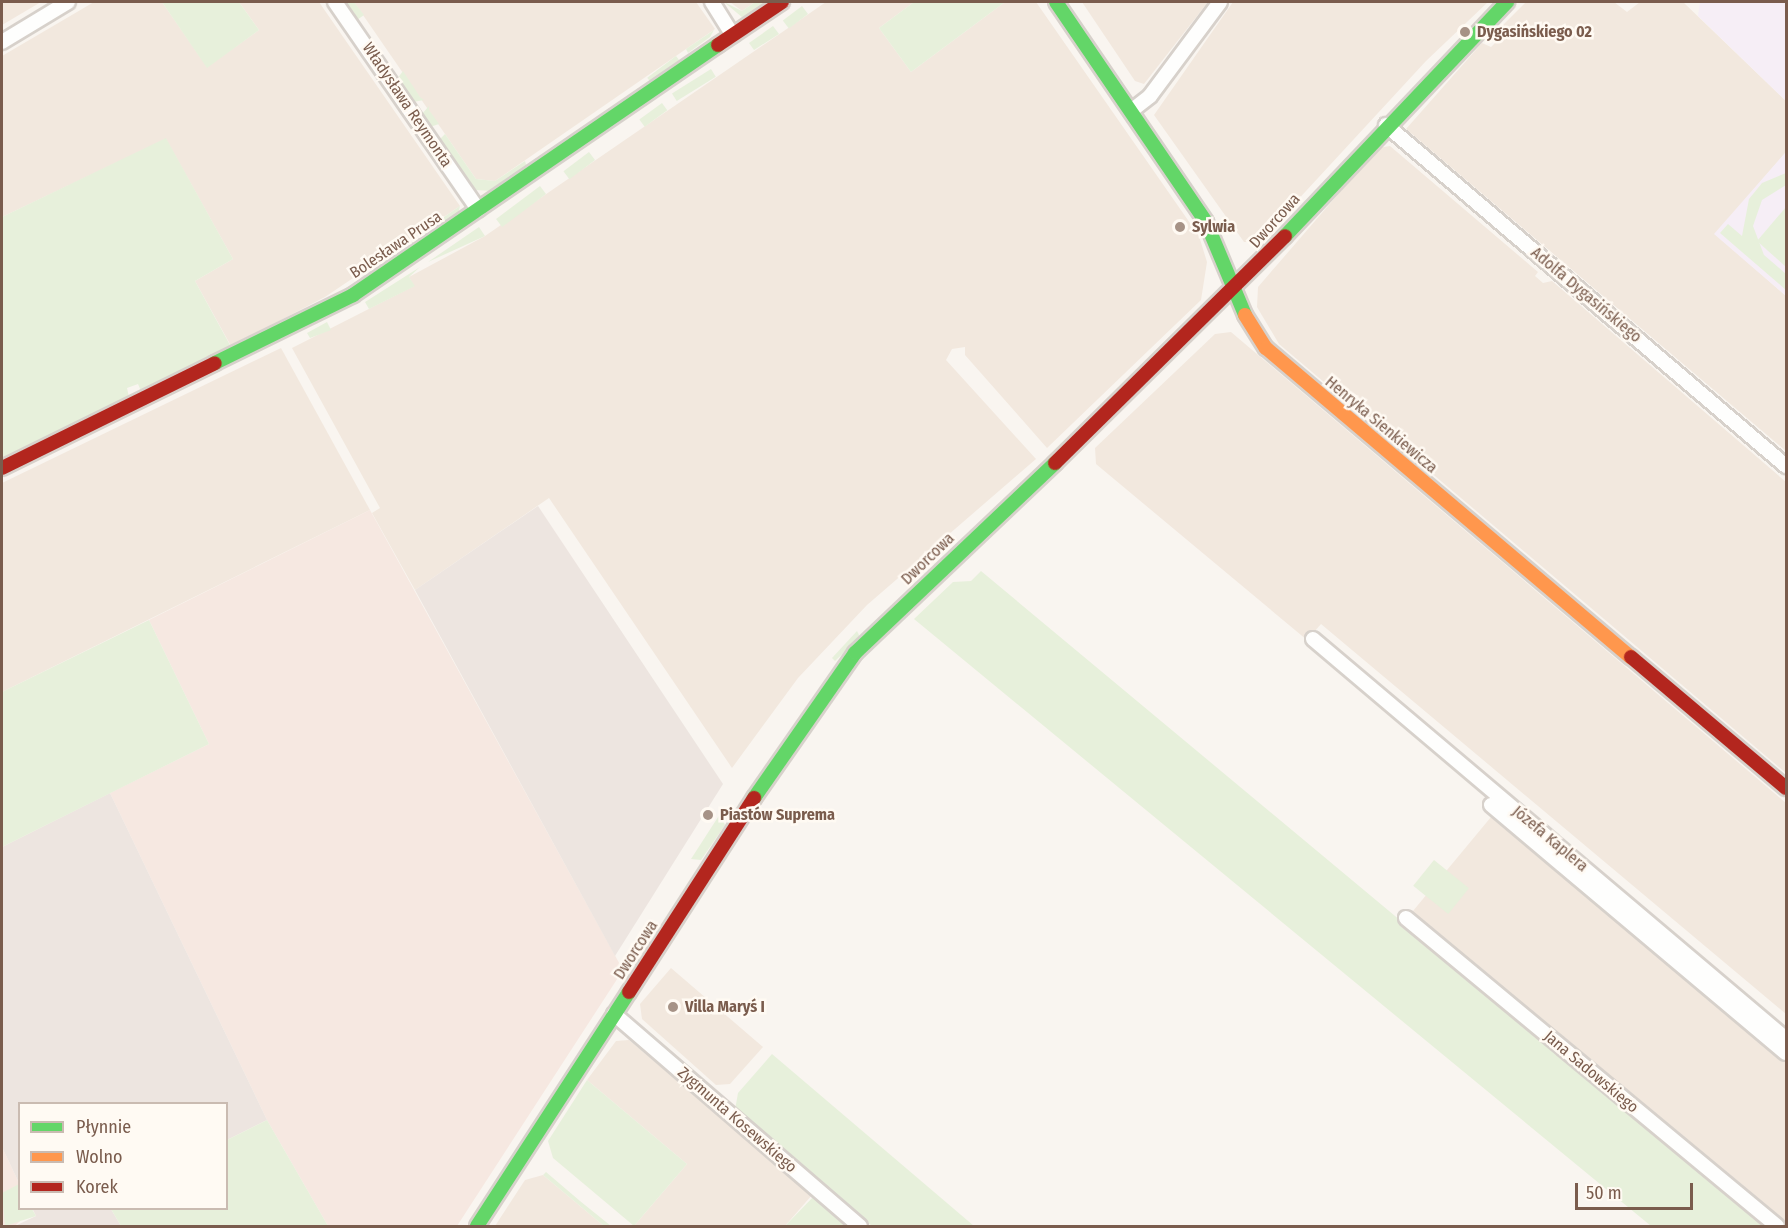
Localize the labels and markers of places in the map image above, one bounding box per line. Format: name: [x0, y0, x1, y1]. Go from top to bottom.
place label: Dygasińskiego 02: [1477, 22, 1592, 42]
marker: Dygasińskiego 02: [1458, 25, 1472, 39]
place label: Sylwia: [1192, 217, 1235, 237]
marker: Sylwia: [1173, 220, 1187, 234]
place label: Piastów Suprema: [720, 805, 835, 825]
marker: Piastów Suprema: [701, 808, 715, 822]
place label: Villa Maryś I: [685, 997, 765, 1017]
marker: Villa Maryś I: [666, 1000, 680, 1014]

